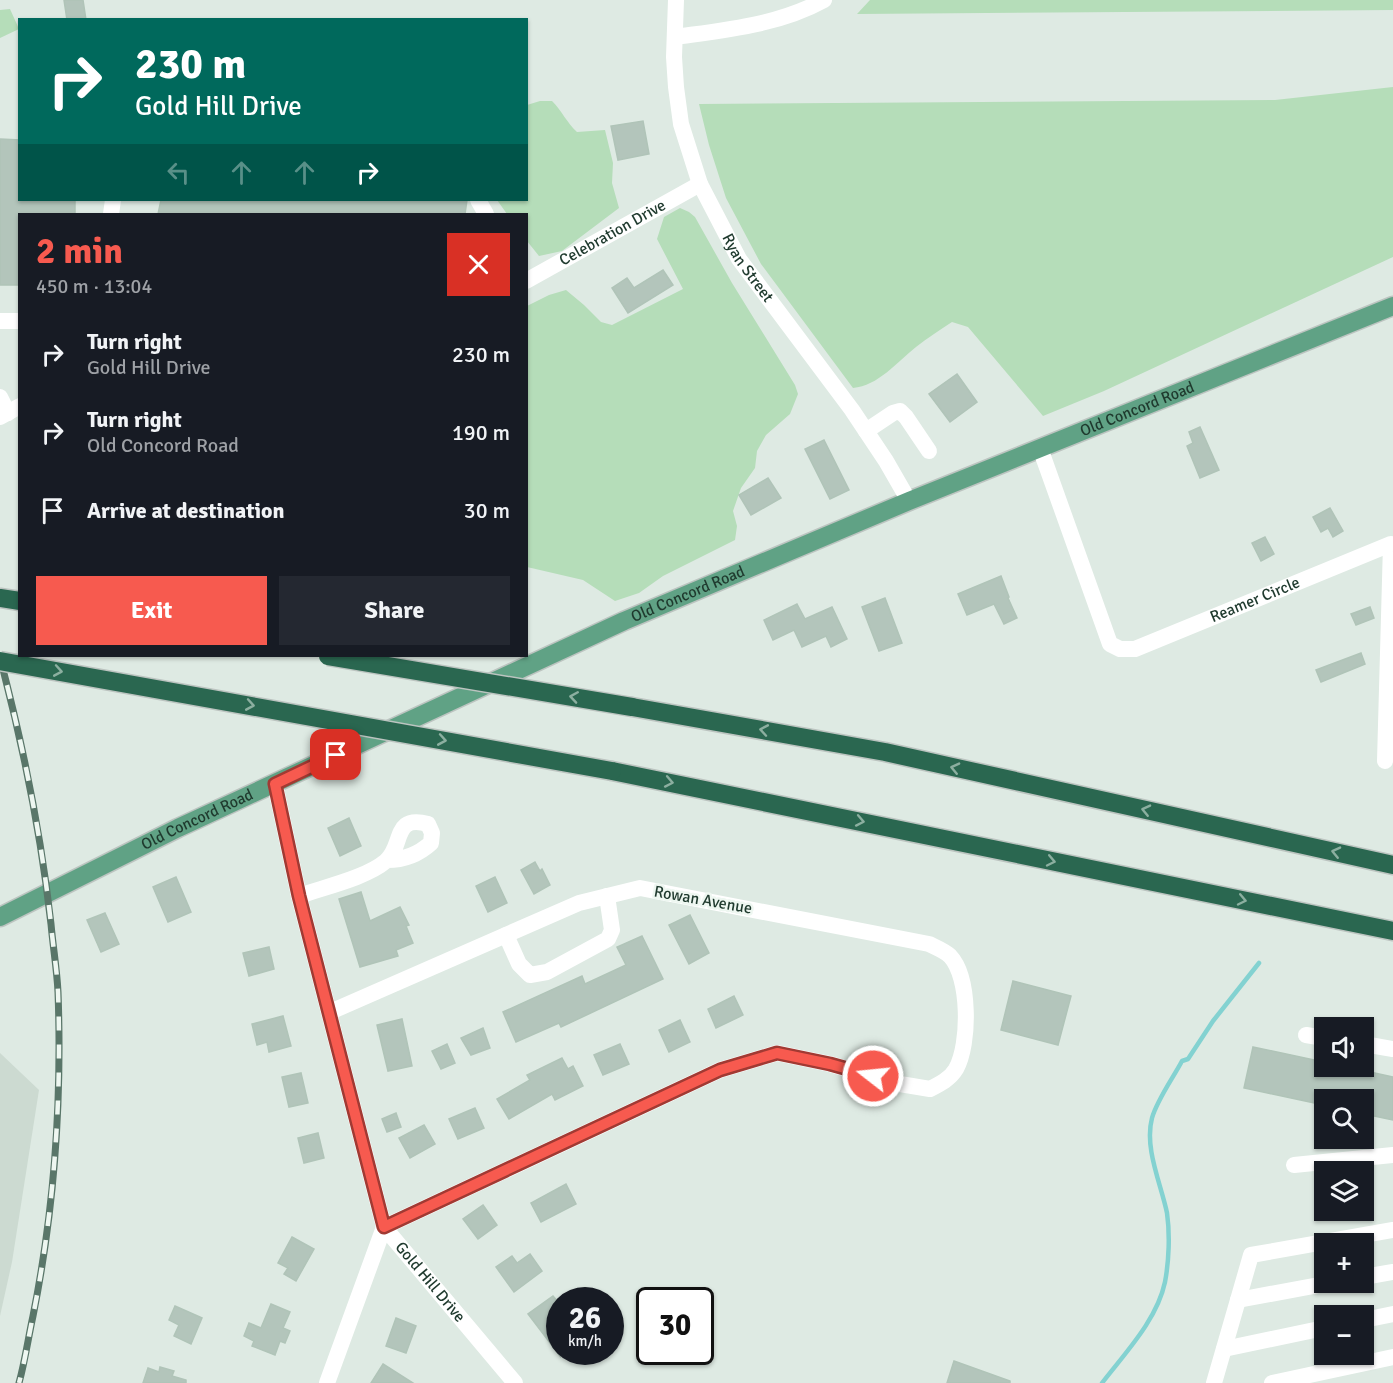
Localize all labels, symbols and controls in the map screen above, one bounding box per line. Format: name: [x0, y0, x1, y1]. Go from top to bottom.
text: 230 m: [135, 39, 246, 90]
icon: right: [36, 42, 114, 120]
text: Gold Hill Drive: [135, 90, 302, 123]
icon: left: [162, 156, 195, 189]
icon: ahead: [225, 156, 258, 189]
icon: ahead: [288, 156, 321, 189]
icon: right: [351, 156, 384, 189]
street label: Celebration Drive: [556, 195, 669, 270]
text: 2 min: [36, 229, 123, 274]
street label: Ryan Street: [717, 230, 778, 307]
button: close: [447, 233, 510, 296]
text: 450 m · 13:04: [36, 274, 152, 299]
text: Turn right: [87, 328, 182, 355]
icon: right: [36, 338, 69, 371]
text: 230 m: [452, 341, 510, 368]
text: Gold Hill Drive: [87, 355, 211, 380]
street label: Old Concord Road: [1077, 377, 1197, 441]
text: Turn right: [87, 406, 182, 433]
icon: right: [36, 416, 69, 449]
text: 190 m: [452, 419, 510, 446]
text: Old Concord Road: [87, 433, 239, 458]
icon: arrive: [36, 494, 69, 527]
text: Arrive at destination: [87, 497, 284, 524]
text: 30 m: [464, 497, 510, 524]
street label: Old Concord Road: [628, 561, 748, 627]
street label: Reamer Circle: [1207, 572, 1303, 627]
button: Exit: [36, 576, 267, 645]
button: Share: [279, 576, 510, 645]
one-way arrow: [52, 664, 62, 677]
one-way arrow: [569, 692, 579, 704]
one-way arrow: [244, 698, 254, 711]
one-way arrow: [759, 724, 769, 737]
pin: [310, 729, 361, 780]
one-way arrow: [436, 733, 446, 746]
icon: arrive: [319, 738, 352, 771]
one-way arrow: [950, 762, 960, 775]
one-way arrow: [664, 775, 674, 788]
street label: Old Concord Road: [138, 784, 256, 855]
one-way arrow: [1141, 804, 1151, 817]
one-way arrow: [855, 814, 865, 827]
one-way arrow: [1331, 846, 1341, 859]
one-way arrow: [1046, 854, 1056, 867]
street label: Rowan Avenue: [652, 882, 754, 918]
one-way arrow: [1237, 893, 1247, 906]
map controls: [1314, 1017, 1374, 1365]
button: sound: [1314, 1017, 1374, 1077]
position arrow: [841, 1044, 905, 1108]
button: search: [1314, 1089, 1374, 1149]
button: layers: [1314, 1161, 1374, 1221]
button: +: [1314, 1233, 1374, 1293]
street label: Gold Hill Drive: [391, 1238, 470, 1326]
speed limit sign: 30: [636, 1287, 714, 1365]
text: 26: [569, 1300, 601, 1337]
button: −: [1314, 1305, 1374, 1365]
text: km/h: [568, 1332, 602, 1350]

